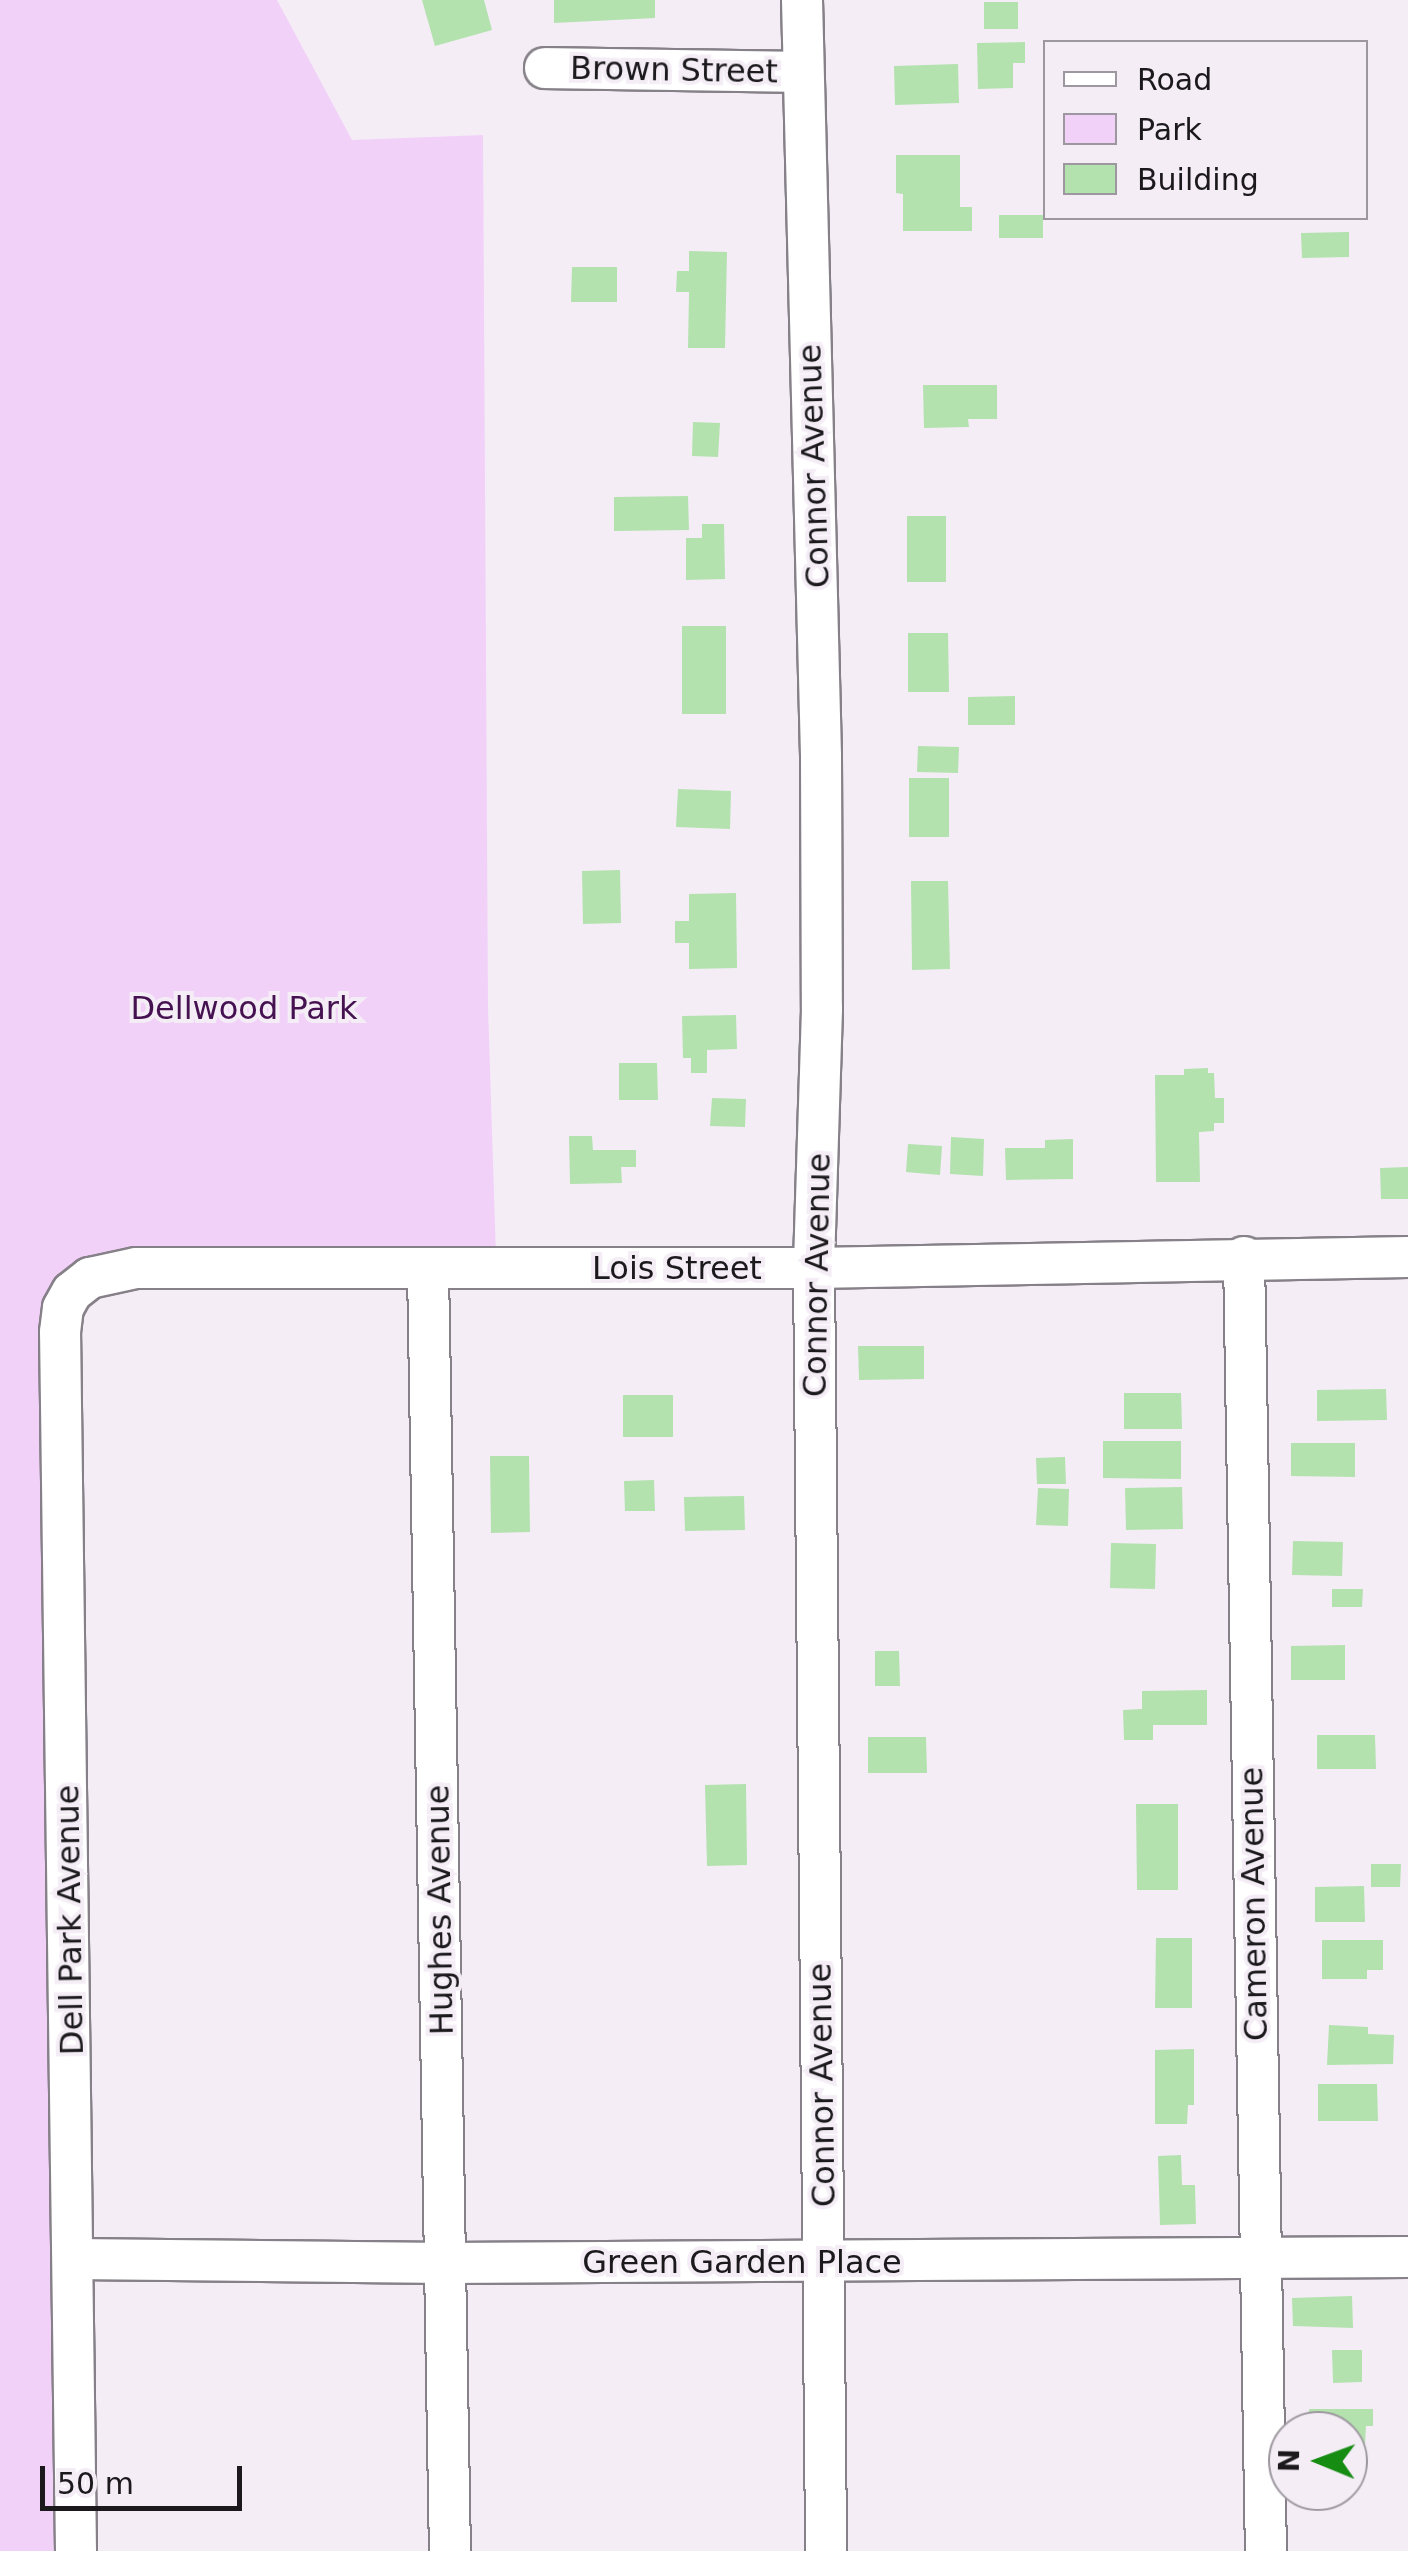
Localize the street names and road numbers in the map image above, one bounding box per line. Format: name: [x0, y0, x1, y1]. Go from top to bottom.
street label: Brown Street: [570, 49, 778, 91]
street label: Connor Avenue: [791, 343, 837, 589]
street label: Connor Avenue: [796, 1153, 838, 1397]
street label: Lois Street: [592, 1249, 762, 1287]
street label: Cameron Avenue: [1232, 1767, 1276, 2041]
street label: Dell Park Avenue: [48, 1784, 92, 2056]
street label: Hughes Avenue: [419, 1785, 461, 2035]
street label: Connor Avenue: [801, 1963, 843, 2207]
street label: Green Garden Place: [582, 2243, 902, 2281]

